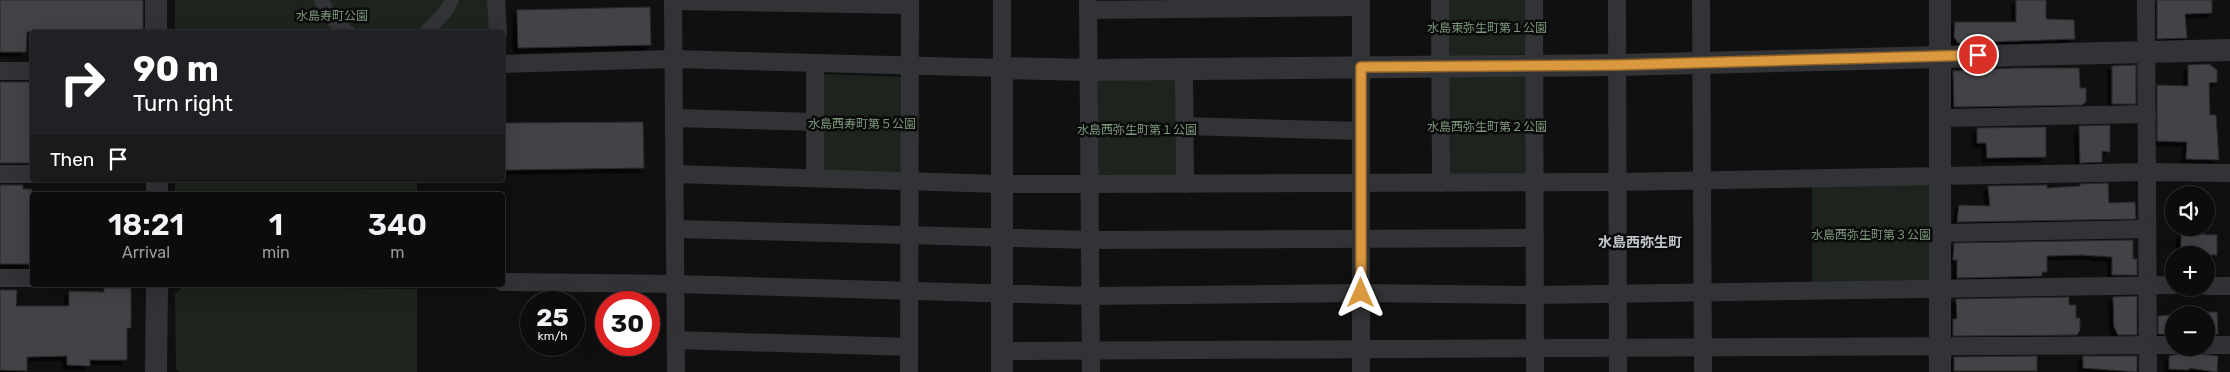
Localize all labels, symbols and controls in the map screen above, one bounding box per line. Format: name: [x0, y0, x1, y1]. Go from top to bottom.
park label: 水島寿町公園: [296, 9, 368, 23]
park label: 水島東弥生町第１公園: [1427, 21, 1547, 35]
pin: [1957, 34, 1999, 76]
icon: arrive: [1964, 41, 1992, 69]
text: 90 m: [133, 48, 219, 90]
icon: right: [50, 50, 115, 115]
text: Turn right: [133, 90, 233, 117]
park label: 水島西寿町第５公園: [808, 117, 916, 131]
park label: 水島西弥生町第２公園: [1427, 120, 1547, 134]
park label: 水島西弥生町第１公園: [1077, 123, 1197, 137]
icon: arrive: [104, 145, 132, 173]
text: Then: [50, 148, 94, 171]
map controls: [2165, 186, 2215, 356]
button: sound: [2165, 186, 2215, 236]
text: 18:21: [108, 207, 184, 243]
text: 1: [269, 207, 283, 243]
text: 340: [368, 207, 427, 243]
park label: 水島西弥生町第３公園: [1811, 228, 1931, 242]
district label: 水島西弥生町: [1598, 234, 1682, 251]
text: Arrival: [122, 243, 170, 262]
text: min: [262, 243, 290, 262]
text: m: [390, 243, 405, 262]
button: +: [2165, 246, 2215, 296]
position arrow: [1334, 266, 1386, 318]
speed limit sign: 30: [595, 291, 660, 356]
text: 25: [536, 303, 569, 332]
button: −: [2165, 306, 2215, 356]
text: km/h: [538, 329, 567, 343]

